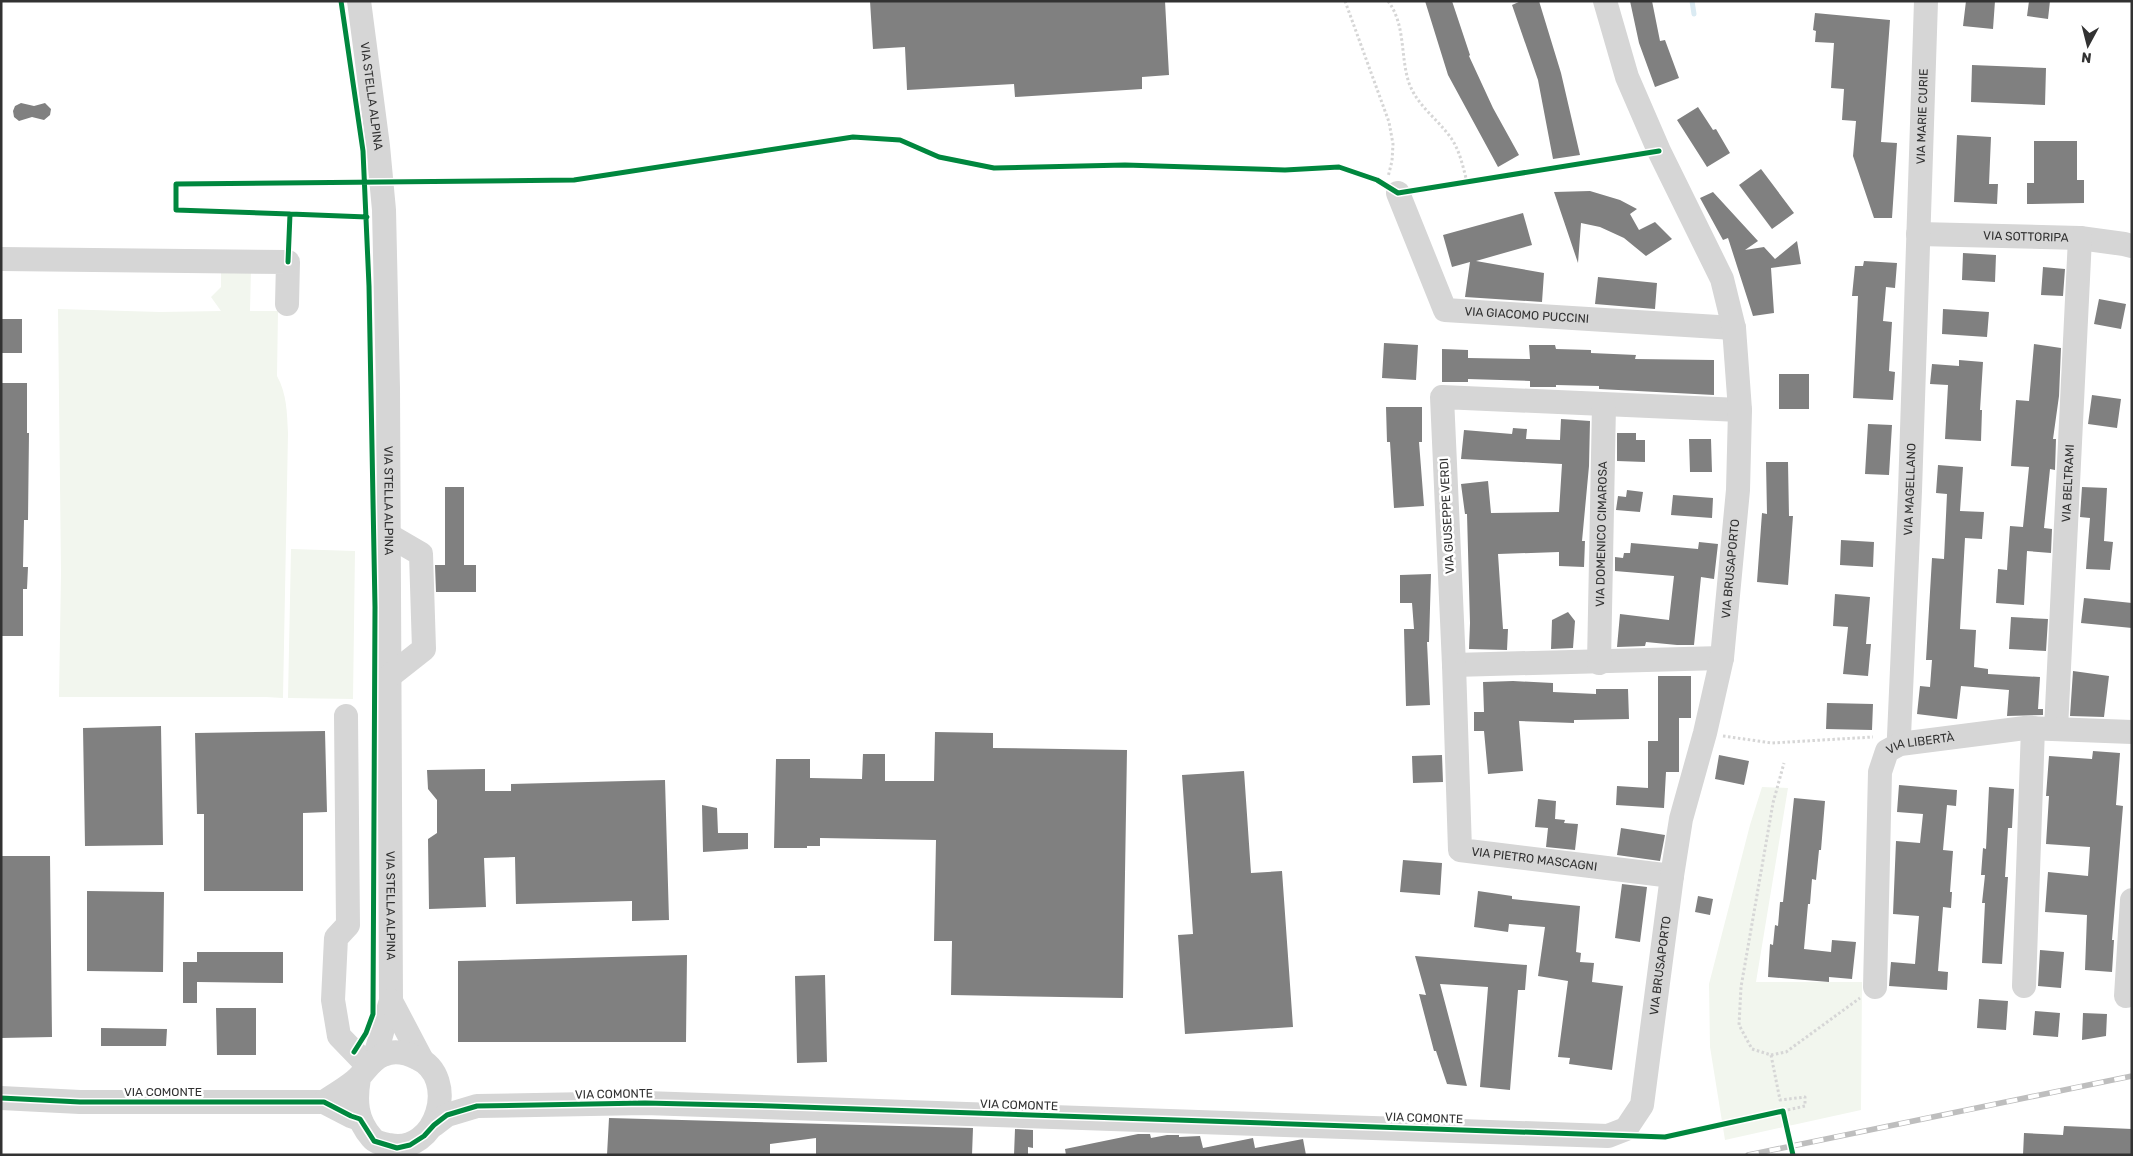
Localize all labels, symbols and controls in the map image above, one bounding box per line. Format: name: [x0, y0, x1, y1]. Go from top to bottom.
north arrow: [2063, 20, 2113, 70]
street label: VIA STELLA ALPINA: [357, 41, 385, 151]
text: N: [2080, 48, 2093, 66]
street label: VIA MARIE CURIE: [1914, 68, 1931, 165]
street label: VIA SOTTORIPA: [1983, 229, 2069, 245]
street label: VIA GIACOMO PUCCINI: [1464, 304, 1590, 326]
street label: VIA MAGELLANO: [1901, 443, 1919, 536]
street label: VIA BELTRAMI: [2059, 444, 2077, 523]
street label: VIA STELLA ALPINA: [381, 446, 396, 555]
street label: VIA GIUSEPPE VERDI: [1437, 458, 1457, 574]
street label: VIA DOMENICO CIMAROSA: [1593, 461, 1610, 607]
street label: VIA BRUSAPORTO: [1719, 518, 1742, 619]
street label: VIA LIBERTÀ: [1884, 730, 1955, 757]
street label: VIA PIETRO MASCAGNI: [1471, 844, 1598, 874]
street label: VIA STELLA ALPINA: [383, 851, 398, 960]
street label: VIA BRUSAPORTO: [1647, 915, 1674, 1016]
street label: VIA COMONTE: [124, 1085, 202, 1099]
street label: VIA COMONTE: [575, 1086, 653, 1102]
street label: VIA COMONTE: [980, 1097, 1058, 1113]
street label: VIA COMONTE: [1385, 1110, 1463, 1126]

